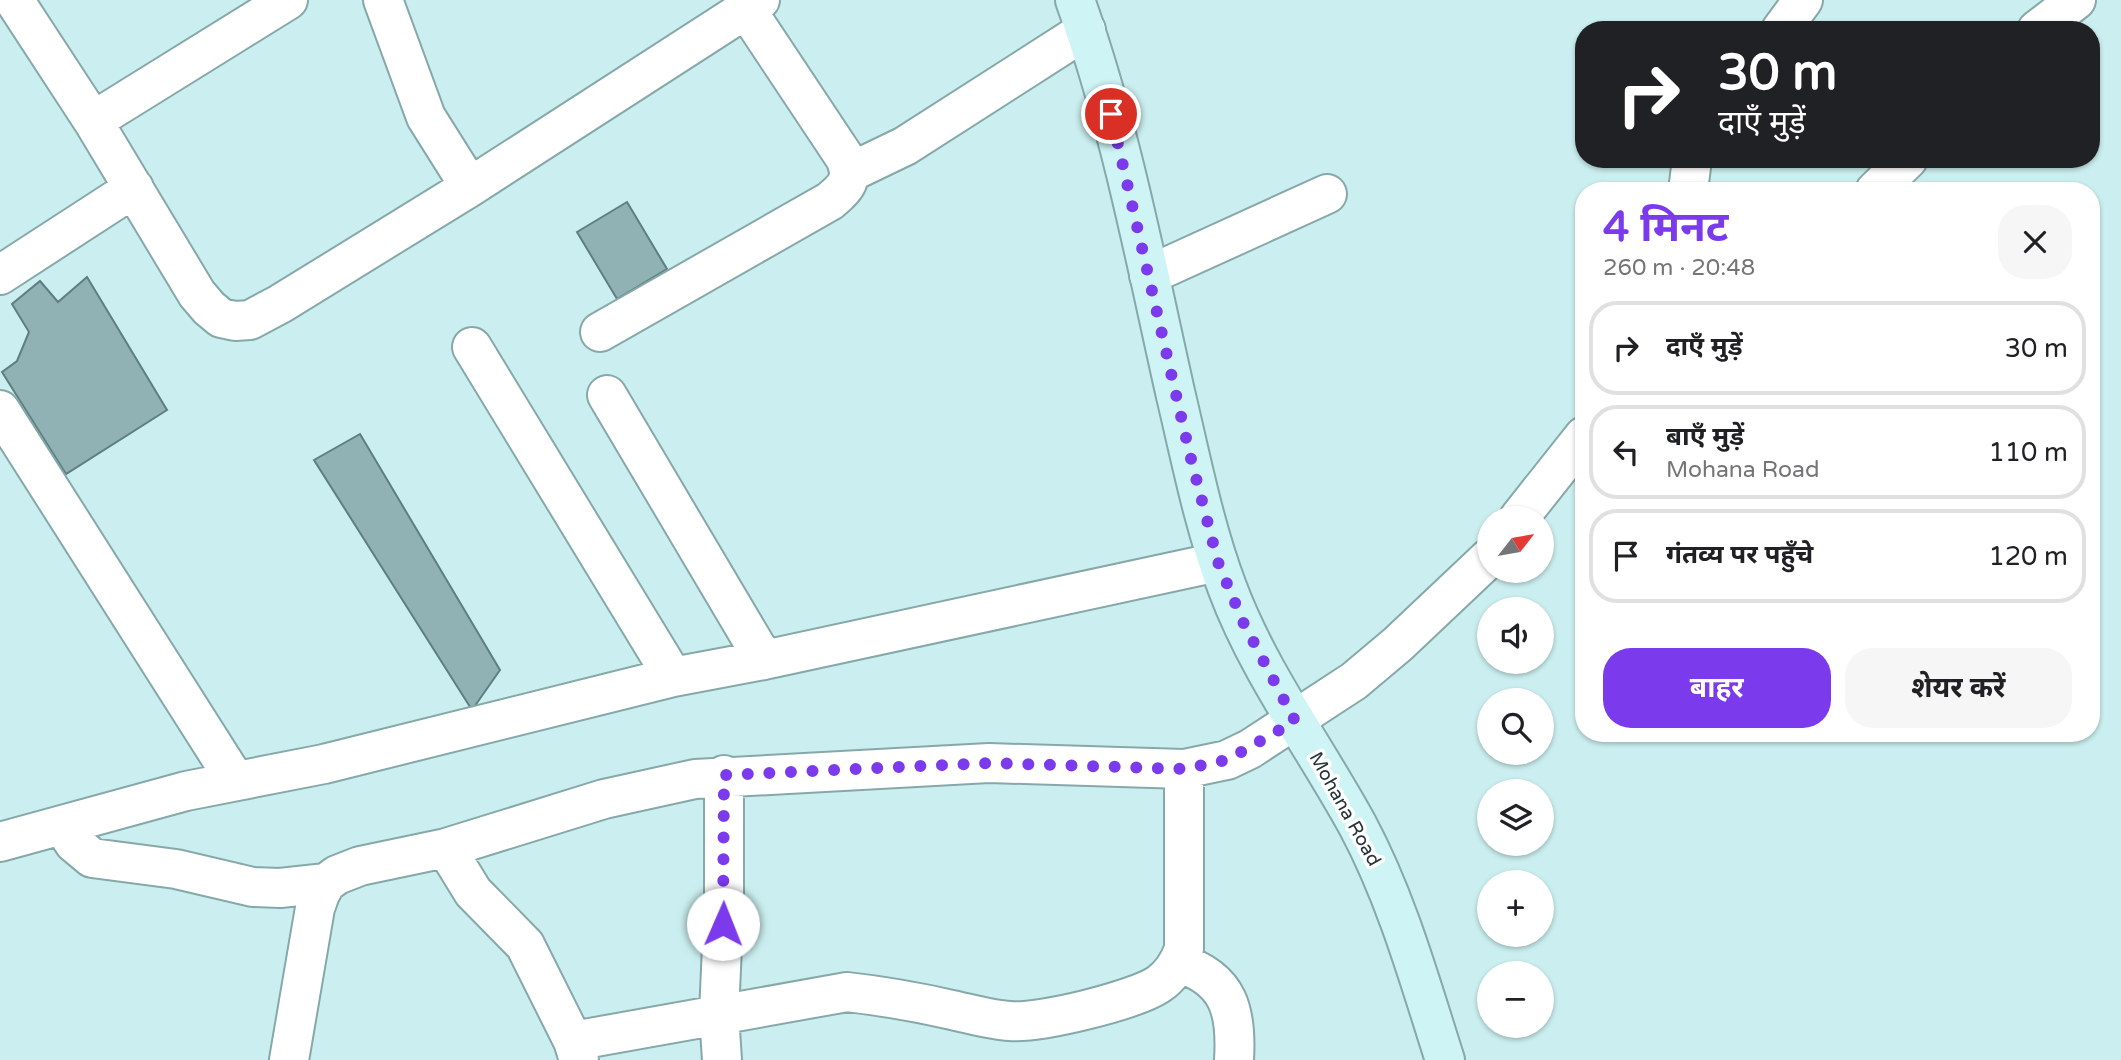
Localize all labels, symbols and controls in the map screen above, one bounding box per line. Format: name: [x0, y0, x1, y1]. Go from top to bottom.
text: 30 m: [1718, 44, 1837, 103]
icon: right: [1603, 49, 1694, 140]
pin: [1081, 84, 1141, 144]
icon: arrive: [1092, 95, 1130, 133]
text: दाएँ मुड़ें: [1718, 104, 1806, 142]
text: 4 मिनट: [1603, 202, 1728, 253]
button: close: [1998, 205, 2072, 279]
text: 260 m · 20:48: [1603, 254, 1755, 282]
icon: right: [1607, 329, 1645, 367]
text: दाएँ मुड़ें: [1666, 331, 1743, 362]
text: 30 m: [2005, 333, 2068, 364]
text: बाएँ मुड़ें: [1666, 421, 1744, 452]
icon: left: [1607, 433, 1645, 471]
text: 110 m: [1988, 437, 2068, 468]
text: Mohana Road: [1666, 456, 1820, 484]
north arrow: [1477, 506, 1554, 583]
map controls: [1477, 506, 1554, 1038]
icon: arrive: [1607, 537, 1645, 575]
text: गंतव्य पर पहुँचे: [1666, 539, 1813, 570]
text: 120 m: [1988, 541, 2068, 572]
button: sound: [1477, 597, 1554, 674]
button: बाहर: [1603, 648, 1831, 728]
button: शेयर करें: [1845, 648, 2072, 728]
button: search: [1477, 688, 1554, 765]
street label: Mohana Road: [1305, 748, 1385, 870]
button: layers: [1477, 779, 1554, 856]
button: +: [1477, 870, 1554, 947]
position arrow: [686, 887, 760, 961]
button: −: [1477, 961, 1554, 1038]

